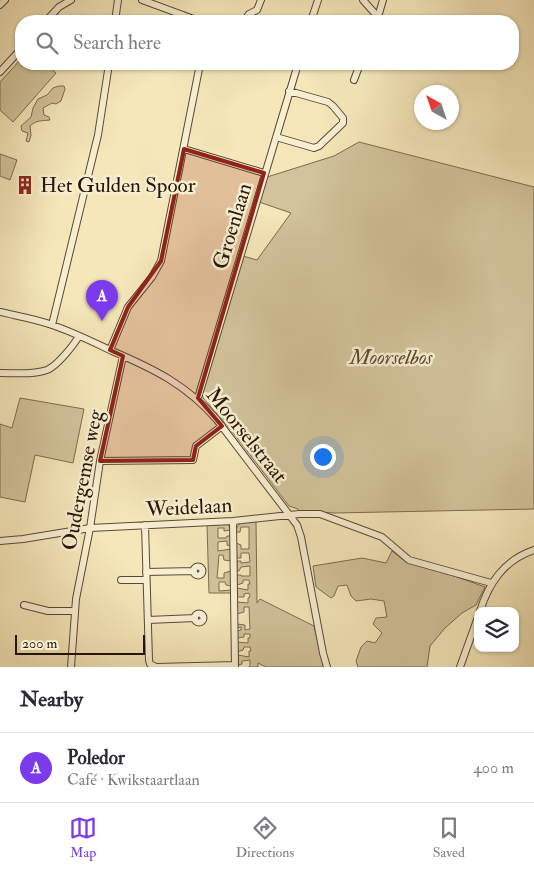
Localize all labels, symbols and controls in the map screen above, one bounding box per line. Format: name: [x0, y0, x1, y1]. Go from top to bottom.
search box: [15, 15, 519, 70]
icon: search: [33, 29, 61, 57]
text: Search here: [73, 31, 161, 55]
north arrow: [414, 85, 459, 130]
place label: Het Gulden Spoor: [40, 172, 196, 199]
building icon: Het Gulden Spoor: [14, 174, 36, 196]
street label: Groenlaan: [207, 180, 258, 272]
pin: A: [86, 280, 118, 321]
park label: Moorselbos: [348, 344, 433, 371]
street label: Moorselstraat: [200, 382, 293, 489]
street label: Oudergemse weg: [56, 407, 109, 553]
your location: [310, 444, 336, 470]
street label: Weidelaan: [144, 492, 233, 523]
map controls: [474, 607, 519, 652]
button: layers: [474, 607, 519, 652]
scale bar: [15, 632, 145, 655]
text: 200 m: [22, 635, 57, 652]
text: Nearby: [20, 686, 83, 713]
text: Poledor: [67, 746, 125, 770]
text: A: [31, 758, 41, 778]
text: 400 m: [473, 758, 514, 778]
text: Café · Kwikstaartlaan: [67, 770, 200, 790]
tab: Map: [69, 814, 97, 861]
tab: Directions: [236, 814, 294, 861]
tab: Saved: [433, 814, 465, 861]

